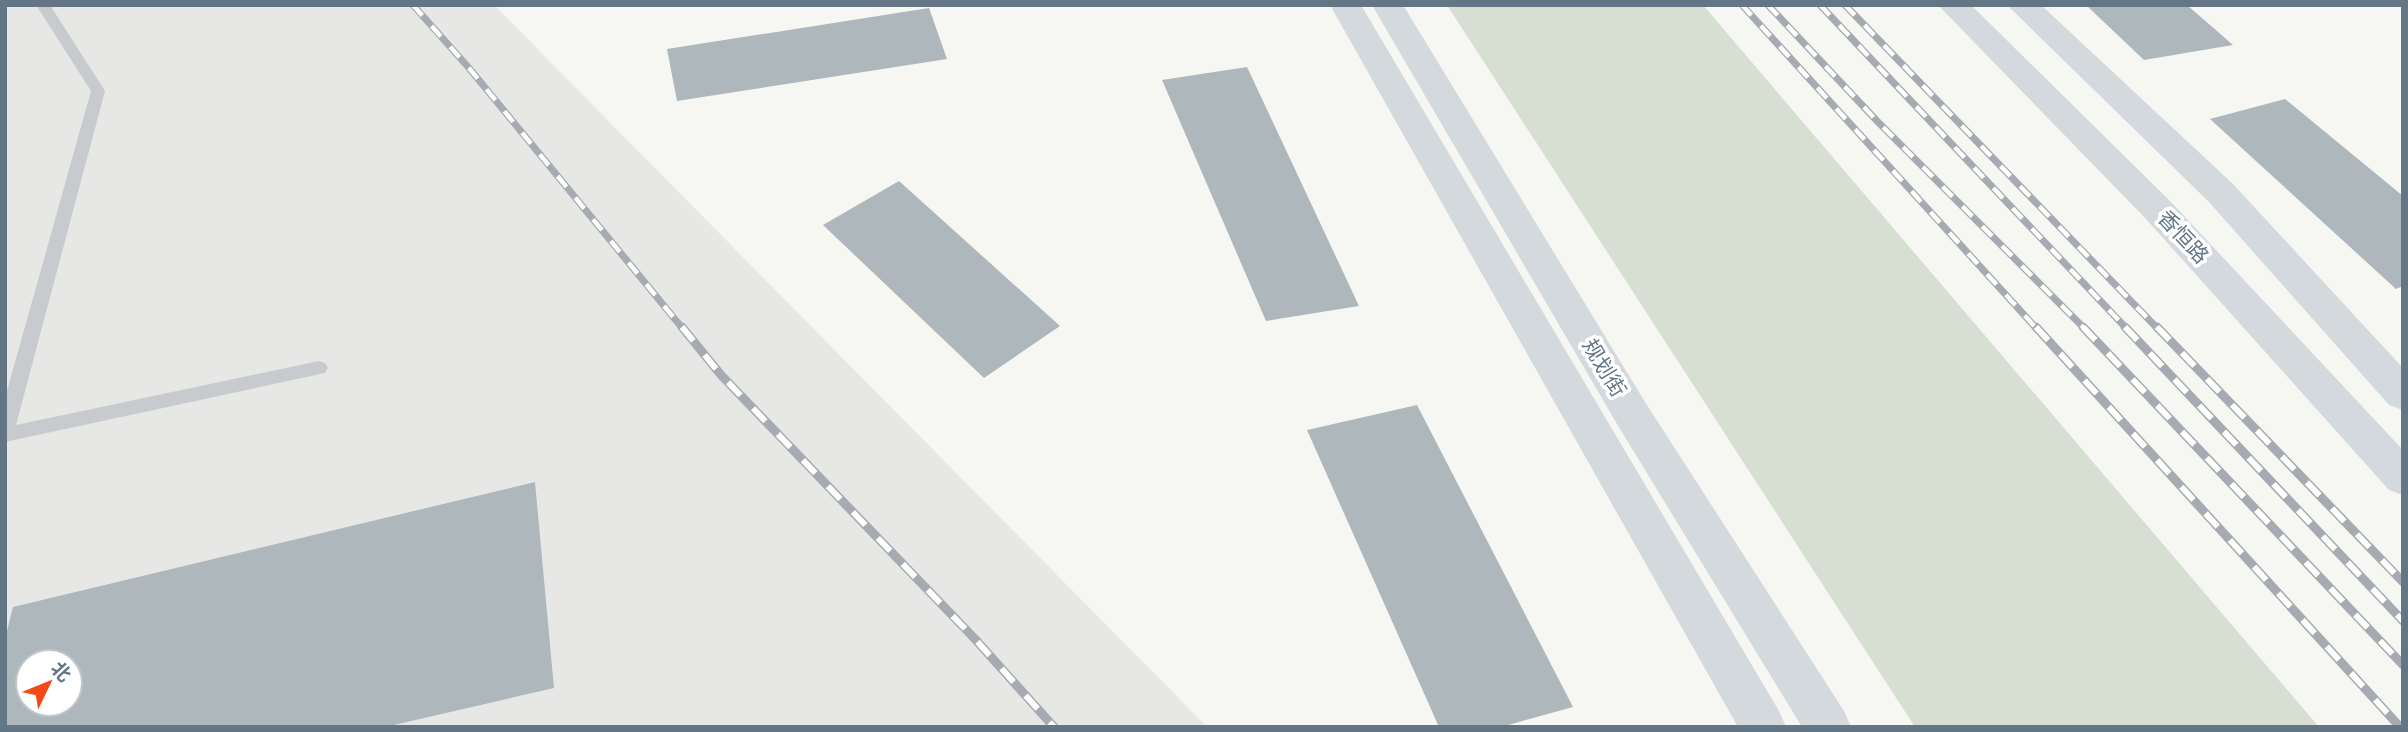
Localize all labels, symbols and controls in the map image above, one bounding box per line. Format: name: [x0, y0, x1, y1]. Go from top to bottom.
street label: 香恒路: [2153, 205, 2214, 268]
street label: 规划街: [1577, 334, 1631, 401]
north arrow: [14, 648, 84, 718]
text: 北: [47, 657, 76, 686]

